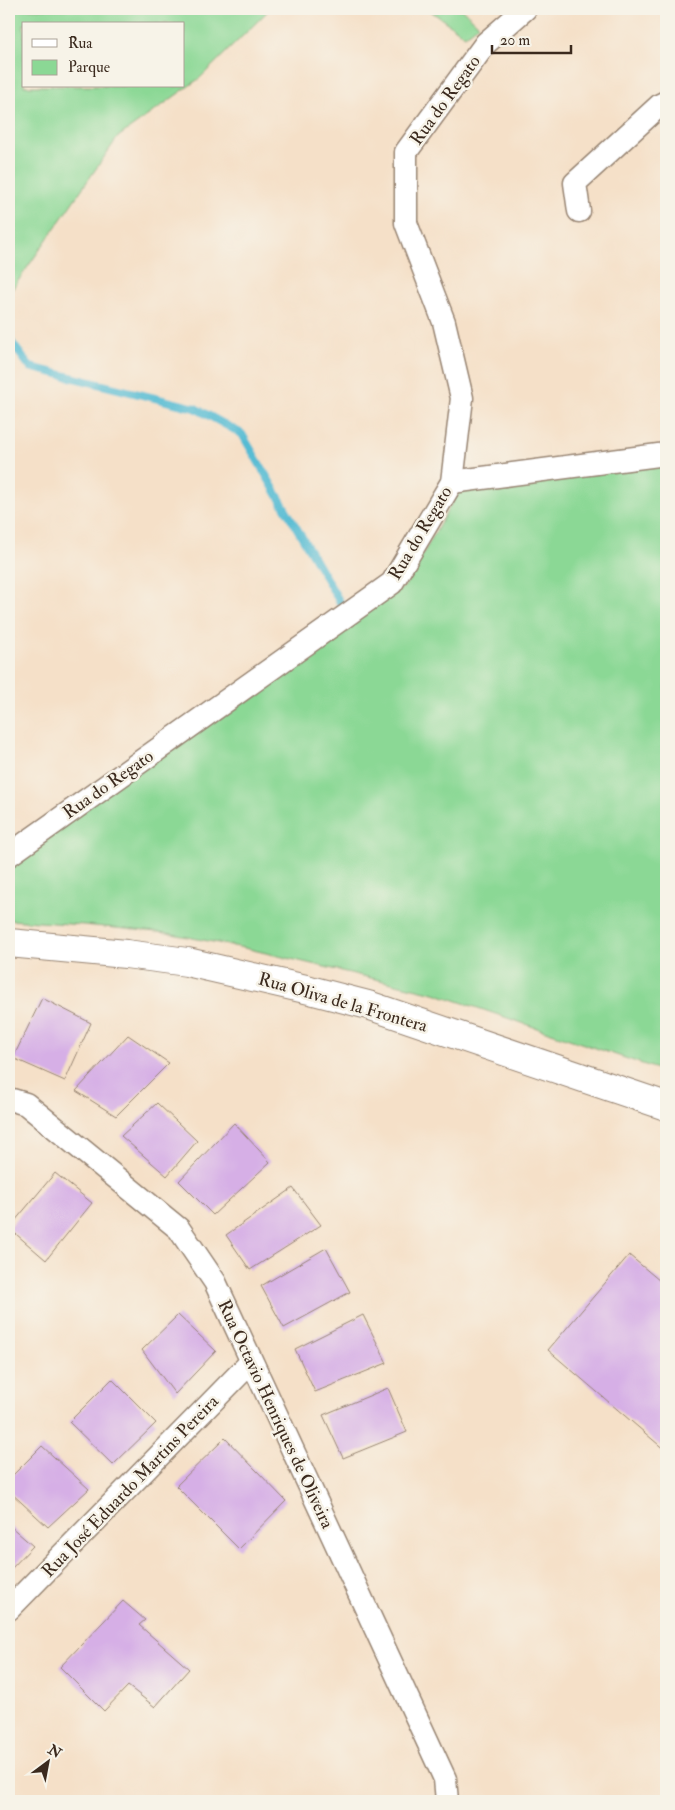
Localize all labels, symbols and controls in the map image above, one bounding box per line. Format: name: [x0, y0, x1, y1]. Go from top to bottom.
legend: [22, 22, 185, 88]
scale bar: [492, 22, 571, 54]
text: 20 m: [500, 31, 530, 50]
text: Rua: [68, 34, 93, 53]
street label: Rua do Regato: [405, 51, 486, 150]
text: Parque: [68, 58, 110, 77]
street label: Rua do Regato: [383, 482, 458, 584]
street label: Rua do Regato: [58, 745, 158, 824]
street label: Rua Oliva de la Frontera: [256, 967, 431, 1038]
street label: Rua Octavio Henriques de Oliveira: [212, 1296, 339, 1533]
street label: Rua José Eduardo Martins Pereira: [37, 1390, 224, 1582]
north arrow: [22, 1738, 72, 1788]
text: N: [44, 1740, 65, 1762]

